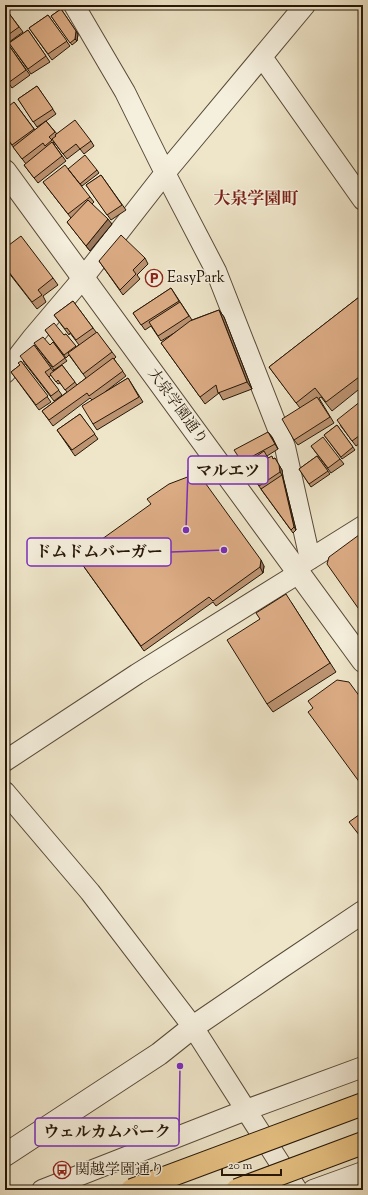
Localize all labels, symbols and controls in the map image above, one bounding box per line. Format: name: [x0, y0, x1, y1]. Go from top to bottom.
district label: 大泉学園町: [214, 188, 299, 212]
parking icon: EasyPark: [144, 268, 164, 288]
place label: EasyPark: [167, 268, 225, 289]
street label: 大泉学園通り: [142, 364, 212, 450]
callout: マルエツ: [188, 456, 268, 484]
text: マルエツ: [196, 461, 260, 484]
callout: ドムドムバーガー: [27, 538, 171, 566]
text: ドムドムバーガー: [35, 542, 163, 565]
callout: ウェルカムパーク: [35, 1118, 179, 1146]
text: ウェルカムパーク: [43, 1122, 171, 1145]
scale bar: [222, 1151, 281, 1177]
text: 20 m: [228, 1157, 253, 1175]
bus stop icon: 関越学園通り: [52, 1160, 72, 1180]
place label: 関越学園通り: [75, 1160, 165, 1181]

